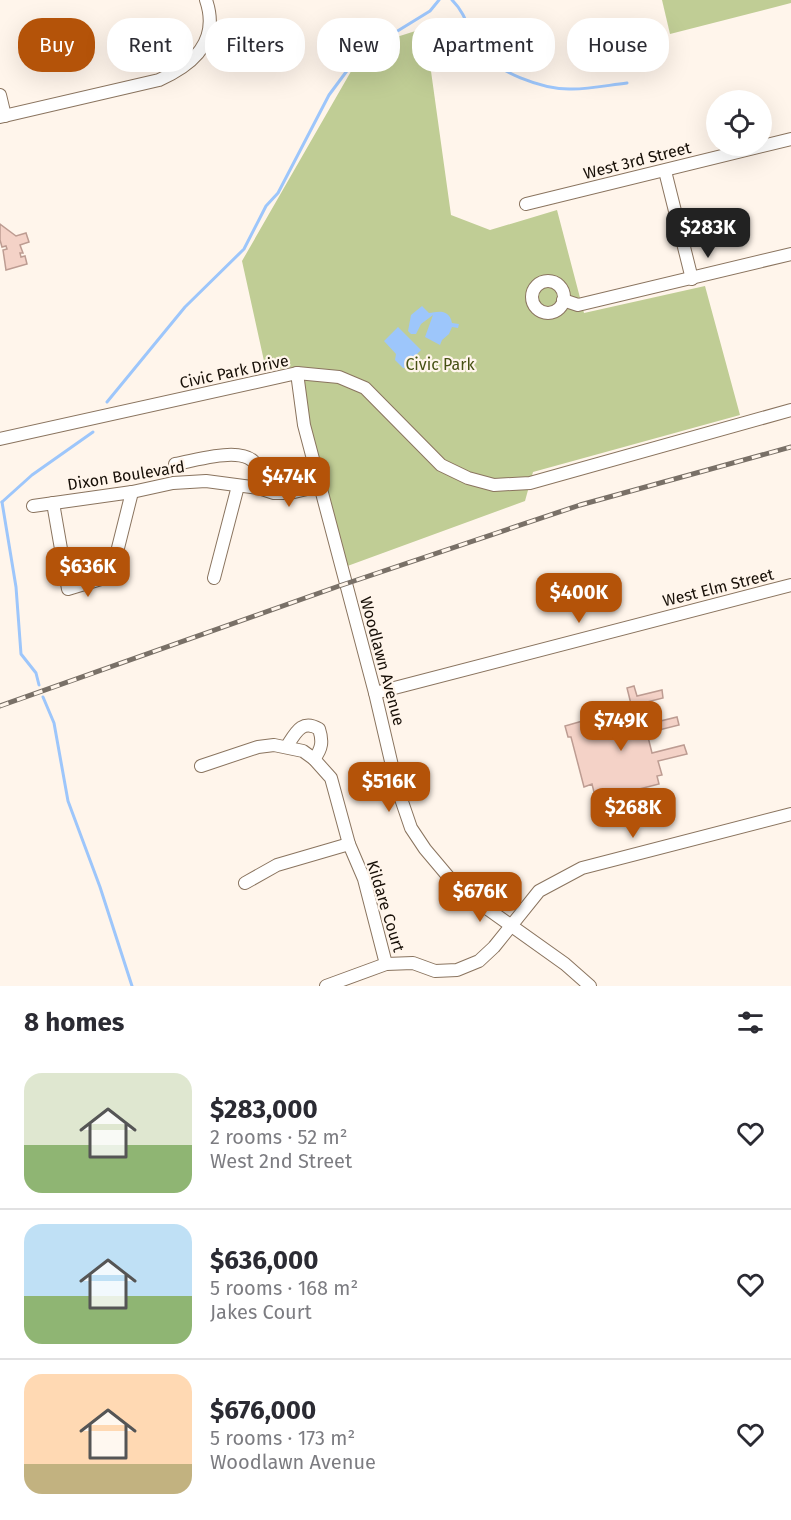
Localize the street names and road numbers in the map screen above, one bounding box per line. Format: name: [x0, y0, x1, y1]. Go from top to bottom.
street label: West 3rd Street: [581, 138, 693, 183]
street label: Civic Park Drive: [178, 351, 290, 392]
street label: Dixon Boulevard: [66, 457, 186, 494]
street label: West Elm Street: [661, 564, 776, 610]
street label: Woodlawn Avenue: [356, 595, 409, 728]
street label: Kildare Court: [363, 858, 409, 954]

